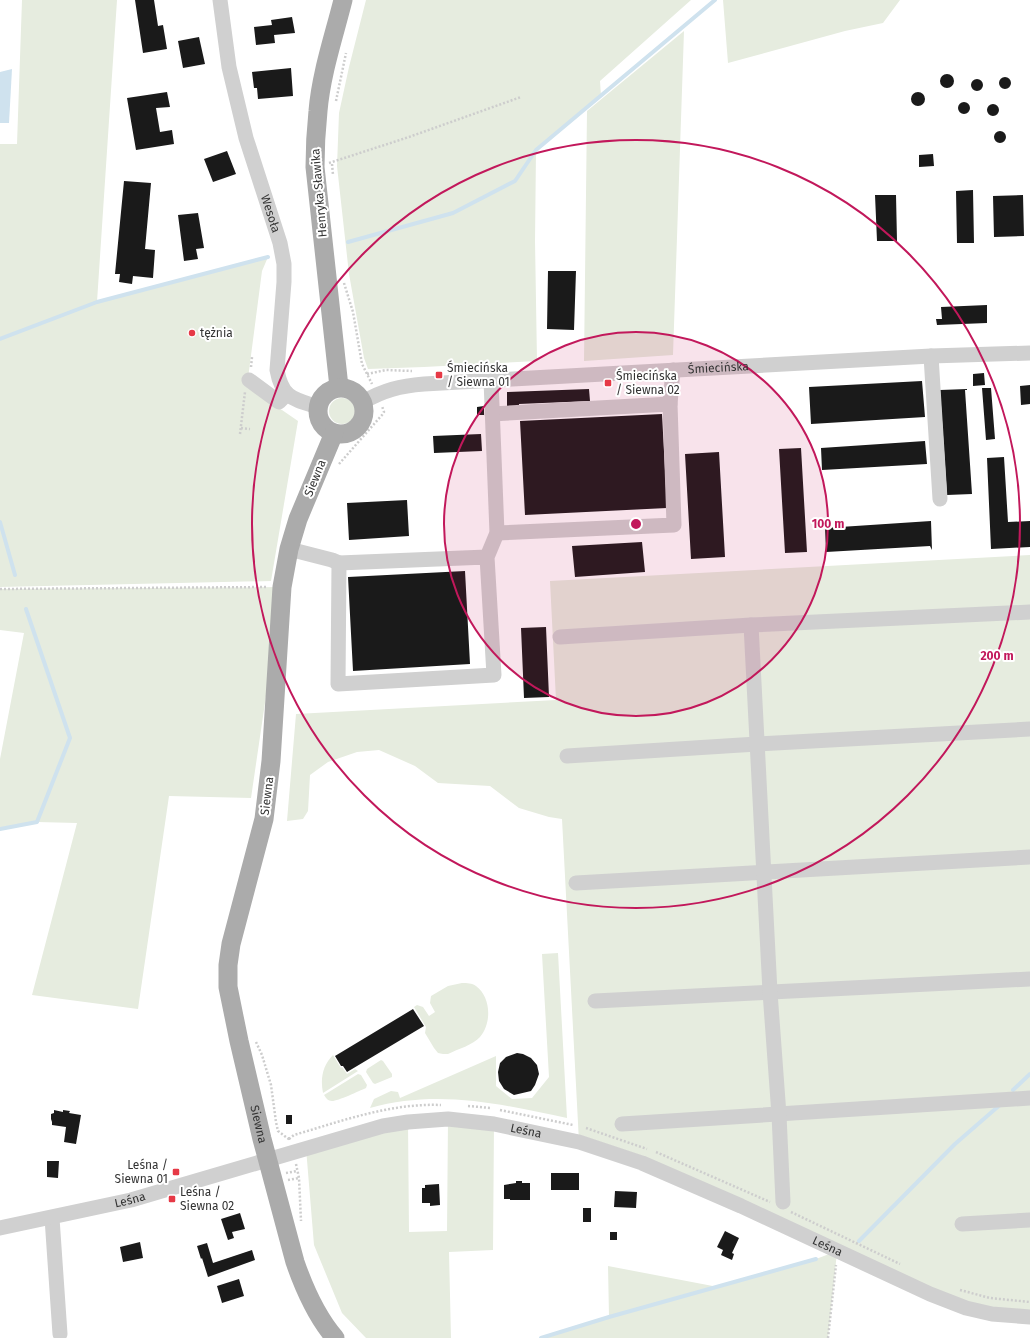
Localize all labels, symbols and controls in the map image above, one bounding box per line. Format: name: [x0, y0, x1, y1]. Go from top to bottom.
street label: Henryka Sławika: [308, 148, 330, 238]
street label: Wesoła: [258, 193, 283, 234]
place label: tężnia: [200, 326, 233, 340]
marker: tężnia: [187, 328, 197, 338]
street label: Śmiecińska: [687, 359, 749, 376]
place label: Śmiecińska / Siewna 01: [447, 360, 510, 389]
place label: Śmiecińska / Siewna 02: [616, 368, 680, 397]
marker: Śmiecińska / Siewna 01: [434, 370, 444, 380]
marker: Śmiecińska / Siewna 02: [603, 378, 613, 388]
street label: Siewna: [301, 457, 329, 499]
centre of rings: [629, 517, 643, 531]
text: 100 m: [812, 517, 844, 531]
text: 200 m: [980, 649, 1014, 663]
street label: Siewna: [258, 776, 276, 816]
street label: Siewna: [247, 1104, 270, 1145]
street label: Leśna: [509, 1121, 543, 1141]
place label: Leśna / Siewna 01: [115, 1158, 168, 1186]
marker: Leśna / Siewna 01: [171, 1167, 181, 1177]
place label: Leśna / Siewna 02: [180, 1185, 234, 1213]
street label: Leśna: [113, 1189, 147, 1210]
marker: Leśna / Siewna 02: [167, 1194, 177, 1204]
street label: Leśna: [810, 1233, 845, 1259]

